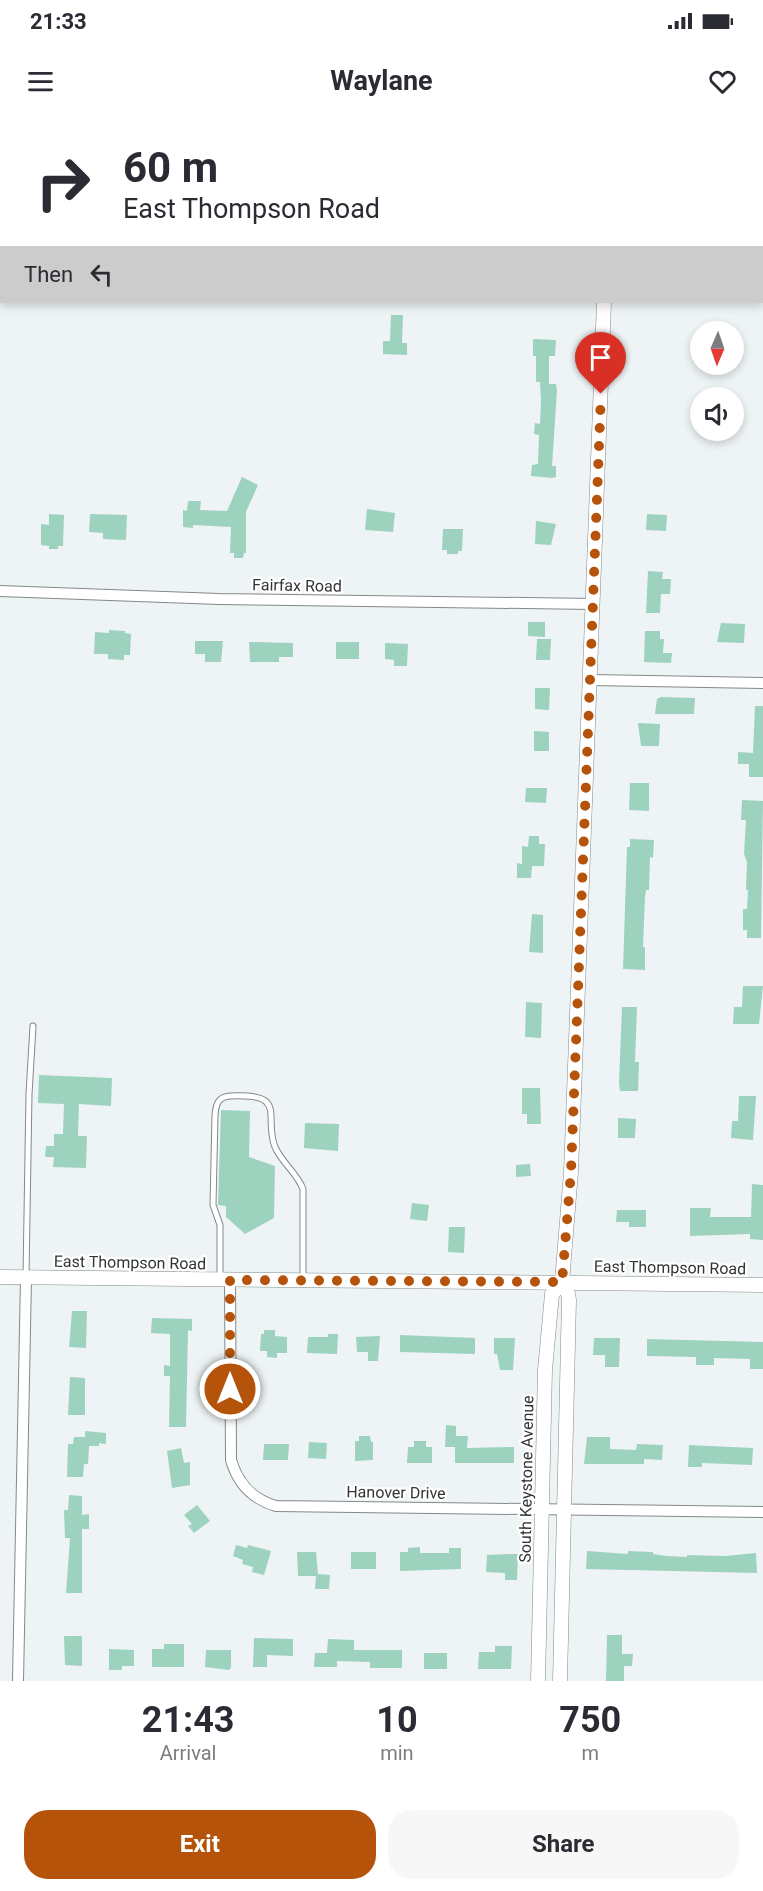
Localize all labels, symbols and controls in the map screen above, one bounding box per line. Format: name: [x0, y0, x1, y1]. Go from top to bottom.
text: 21:33: [30, 9, 87, 34]
icon: menu: [24, 65, 57, 98]
text: Waylane: [330, 65, 433, 97]
icon: heart: [706, 65, 739, 98]
text: 60 m: [123, 143, 218, 192]
icon: right: [24, 144, 102, 222]
text: East Thompson Road: [123, 193, 380, 225]
icon: left: [85, 258, 118, 291]
text: Then: [24, 262, 73, 287]
north arrow: [690, 321, 744, 375]
map controls: [690, 321, 744, 441]
pin: [575, 332, 626, 394]
icon: arrive: [584, 341, 617, 374]
button: sound: [690, 387, 744, 441]
street label: Fairfax Road: [252, 575, 342, 596]
street label: East Thompson Road: [54, 1252, 206, 1273]
street label: East Thompson Road: [594, 1257, 746, 1278]
position arrow: [198, 1357, 262, 1421]
street label: South Keystone Avenue: [516, 1395, 537, 1563]
street label: Hanover Drive: [346, 1482, 446, 1503]
text: 21:43: [142, 1699, 235, 1741]
text: 10: [376, 1699, 418, 1741]
text: 750: [559, 1699, 621, 1741]
text: Arrival: [160, 1741, 216, 1765]
text: min: [380, 1741, 414, 1765]
text: m: [581, 1741, 599, 1765]
button: Exit: [24, 1810, 376, 1879]
button: Share: [388, 1810, 739, 1879]

